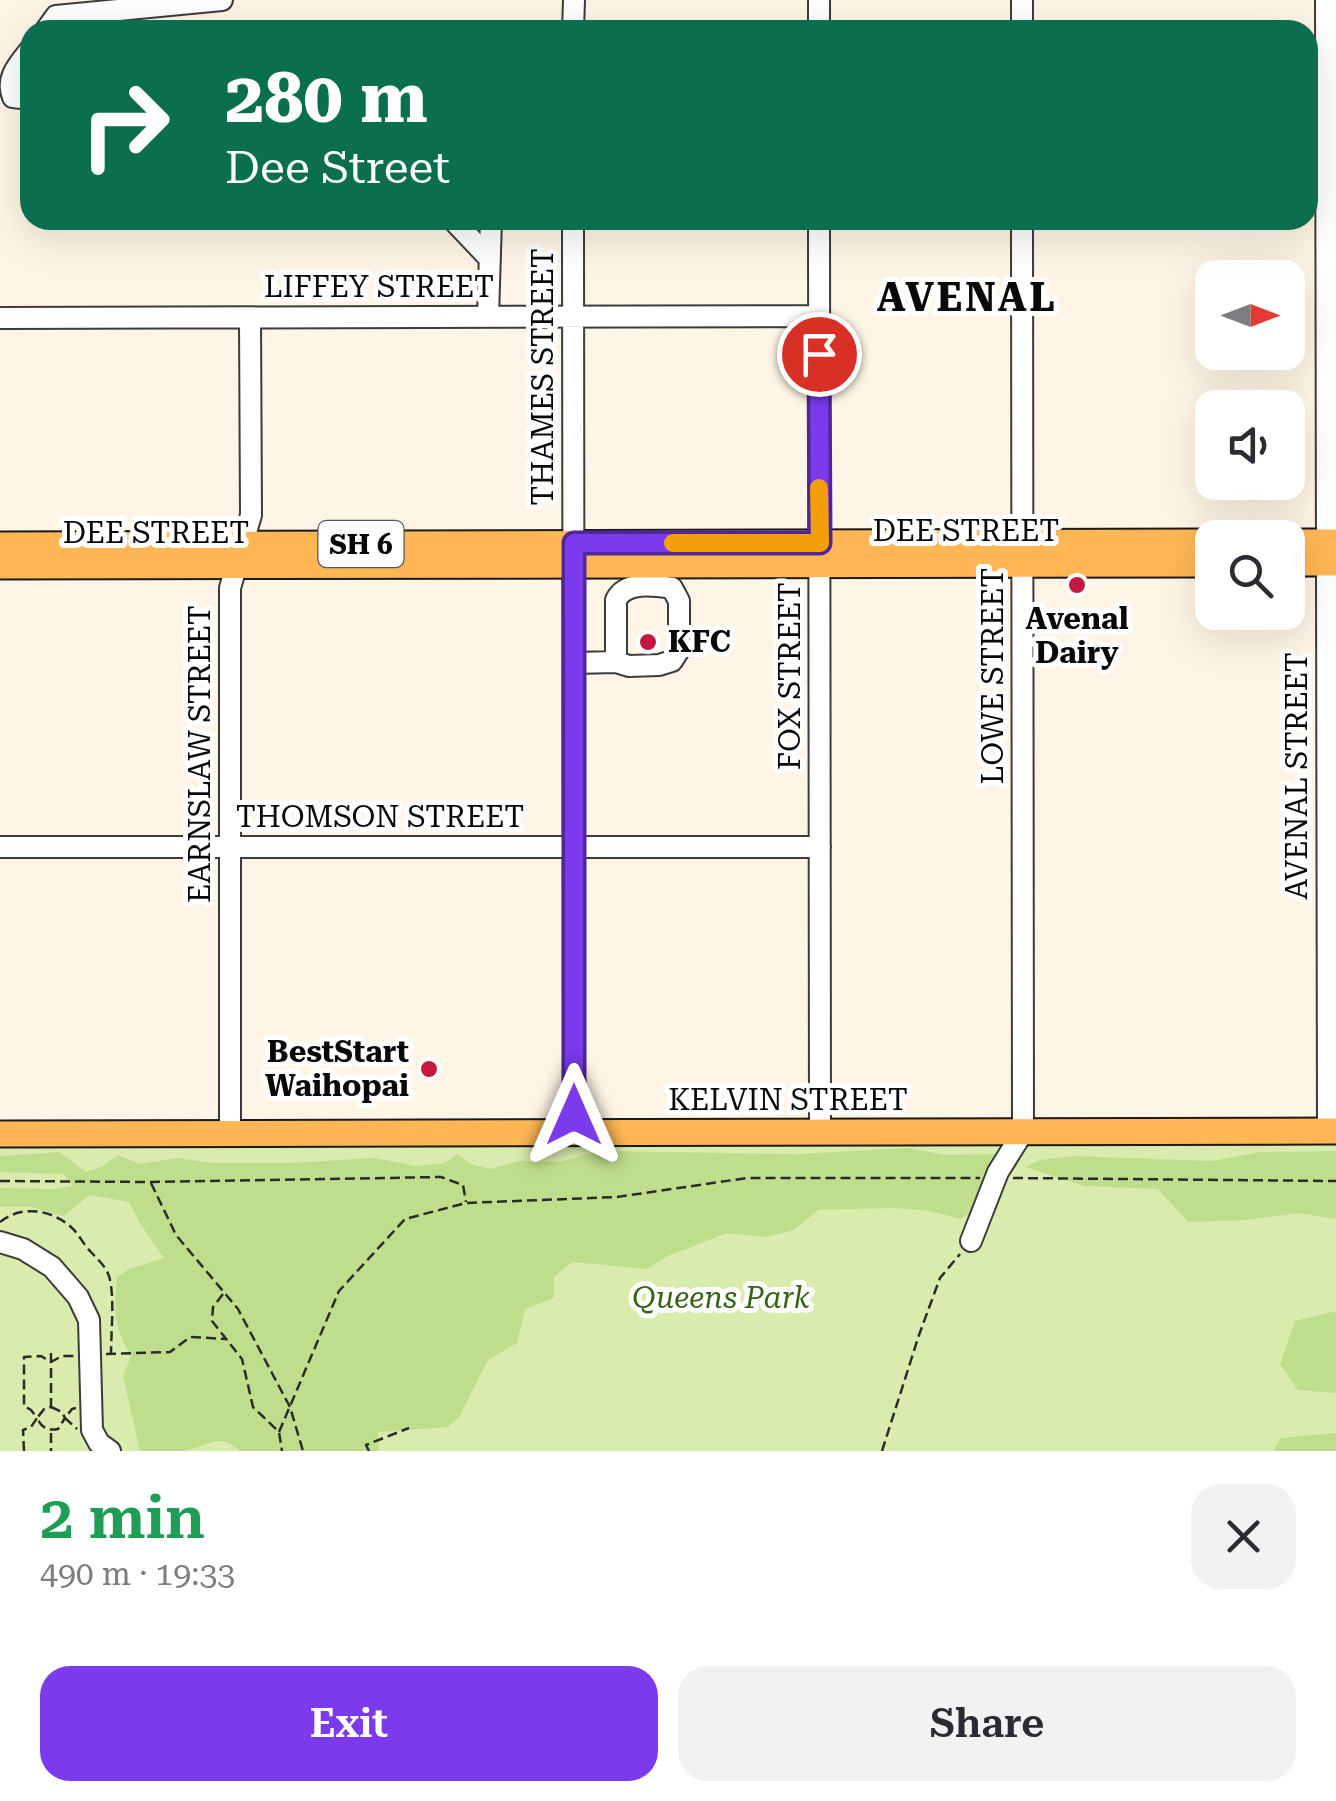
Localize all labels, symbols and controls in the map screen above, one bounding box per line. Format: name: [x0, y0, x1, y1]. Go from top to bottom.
text: 280 m: [225, 57, 428, 139]
icon: right: [60, 60, 190, 190]
text: Dee Street: [225, 141, 450, 194]
street label: THAMES STREET: [525, 248, 560, 506]
north arrow: [1195, 260, 1305, 370]
map controls: [1195, 260, 1305, 630]
street label: LIFFEY STREET: [264, 269, 494, 304]
district label: AVENAL: [877, 274, 1057, 321]
pin: [777, 312, 862, 397]
icon: arrive: [792, 327, 847, 382]
button: sound: [1195, 390, 1305, 500]
street label: DEE STREET: [873, 513, 1059, 548]
street label: DEE STREET: [63, 515, 249, 550]
button: search: [1195, 520, 1305, 630]
road number: SH 6: [318, 521, 404, 567]
street label: LOWE STREET: [975, 568, 1010, 784]
marker: Avenal Dairy: [1066, 574, 1088, 596]
street label: FOX STREET: [772, 582, 807, 770]
place label: Avenal Dairy: [1026, 601, 1129, 670]
street label: EARNSLAW STREET: [182, 605, 217, 903]
place label: KFC: [668, 624, 731, 659]
marker: KFC: [637, 631, 659, 653]
street label: AVENAL STREET: [1279, 652, 1314, 900]
street label: THOMSON STREET: [236, 799, 524, 834]
place label: BestStart Waihopai: [265, 1034, 409, 1103]
marker: BestStart Waihopai: [418, 1058, 440, 1080]
position arrow: [522, 1063, 626, 1167]
street label: KELVIN STREET: [668, 1082, 908, 1117]
park label: Queens Park: [632, 1280, 810, 1315]
text: 2 min: [40, 1482, 205, 1553]
button: close: [1191, 1484, 1296, 1589]
text: 490 m · 19:33: [40, 1555, 235, 1593]
button: Exit: [40, 1666, 658, 1781]
button: Share: [678, 1666, 1296, 1781]

